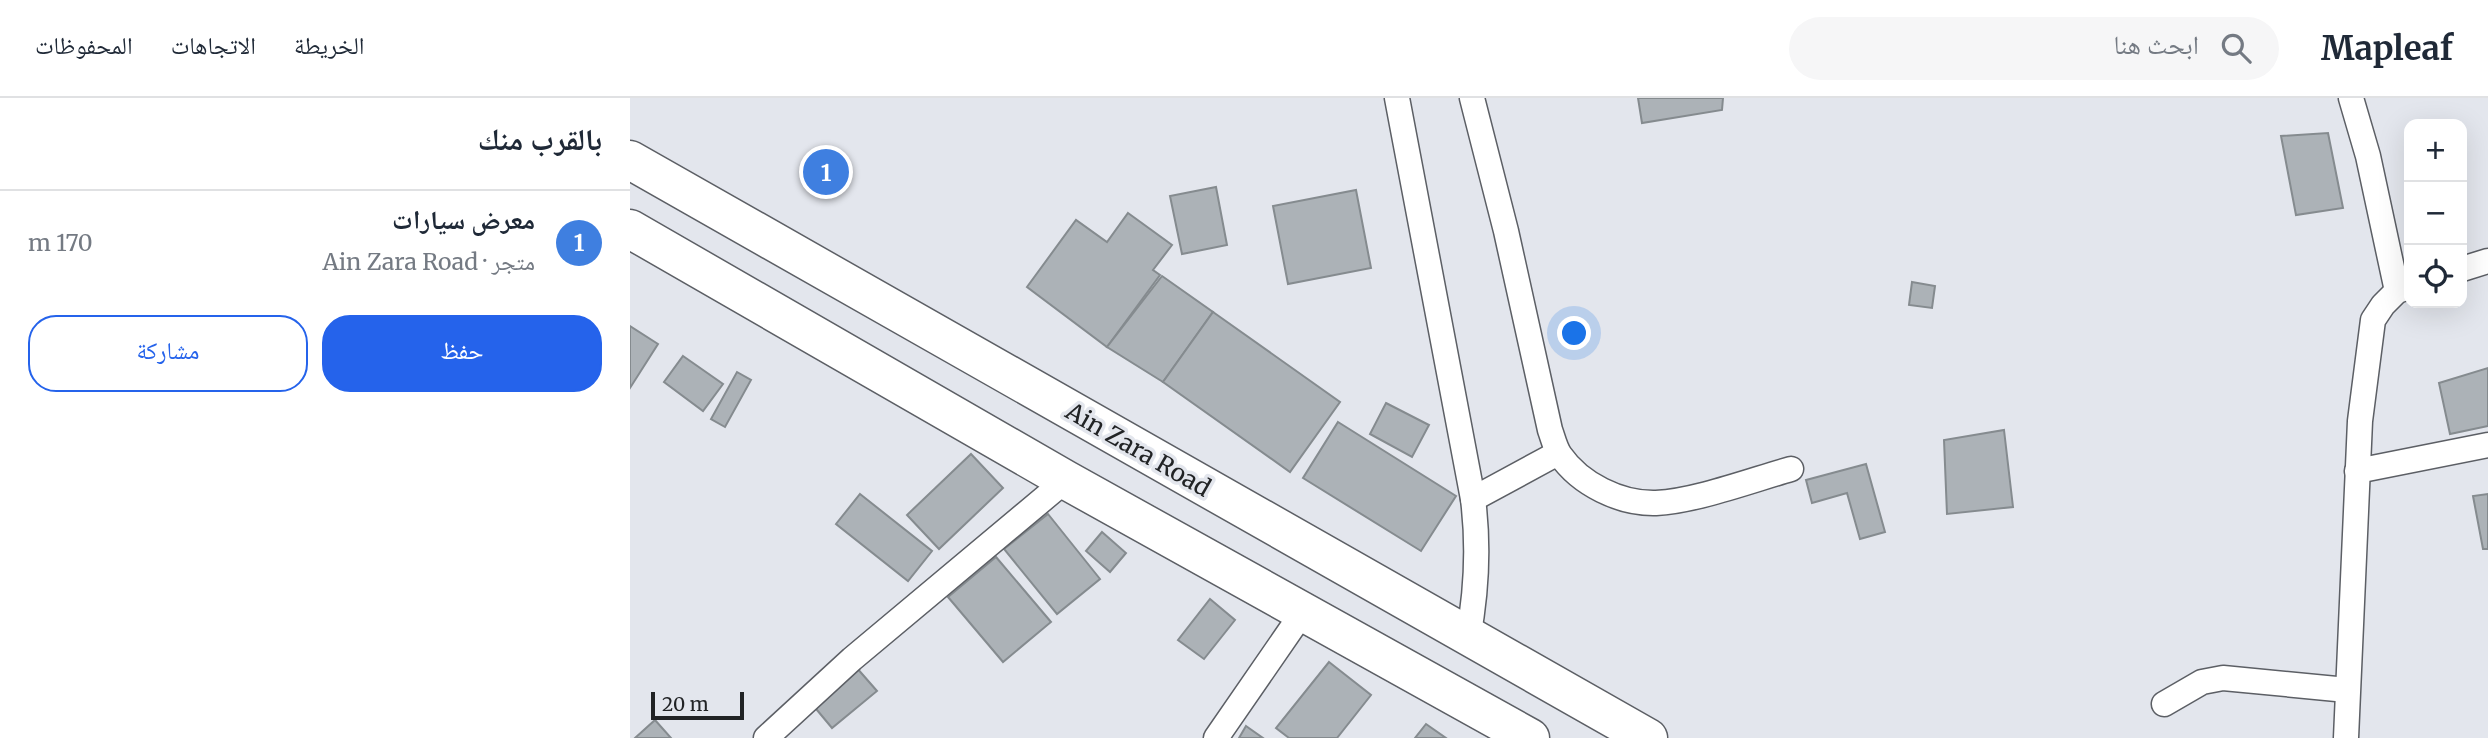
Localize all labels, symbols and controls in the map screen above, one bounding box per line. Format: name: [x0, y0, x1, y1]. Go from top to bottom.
search box: [1789, 17, 2279, 80]
text: ابحث هنا: [2114, 28, 2199, 61]
text: Mapleaf: [2321, 28, 2453, 69]
icon: search: [2217, 29, 2255, 67]
text: المحفوظات: [35, 30, 133, 61]
text: الاتجاهات: [171, 30, 256, 61]
text: الخريطة: [294, 30, 365, 61]
map controls: [2404, 119, 2467, 308]
button: +: [2404, 119, 2467, 182]
text: بالقرب منك: [478, 120, 602, 158]
pin: 1: [803, 146, 849, 198]
button: −: [2404, 182, 2467, 245]
text: معرض سيارات: [392, 203, 535, 236]
text: 170 m: [28, 228, 93, 257]
text: 1: [574, 228, 584, 257]
button: locate: [2404, 245, 2467, 308]
text: متجر · Ain Zara Road: [322, 247, 535, 276]
button: مشاركة: [28, 315, 308, 392]
button: حفظ: [322, 315, 602, 392]
your location: [1557, 316, 1591, 350]
street label: Ain Zara Road: [1059, 395, 1216, 504]
scale bar: [651, 689, 744, 721]
text: 20 m: [662, 692, 709, 716]

